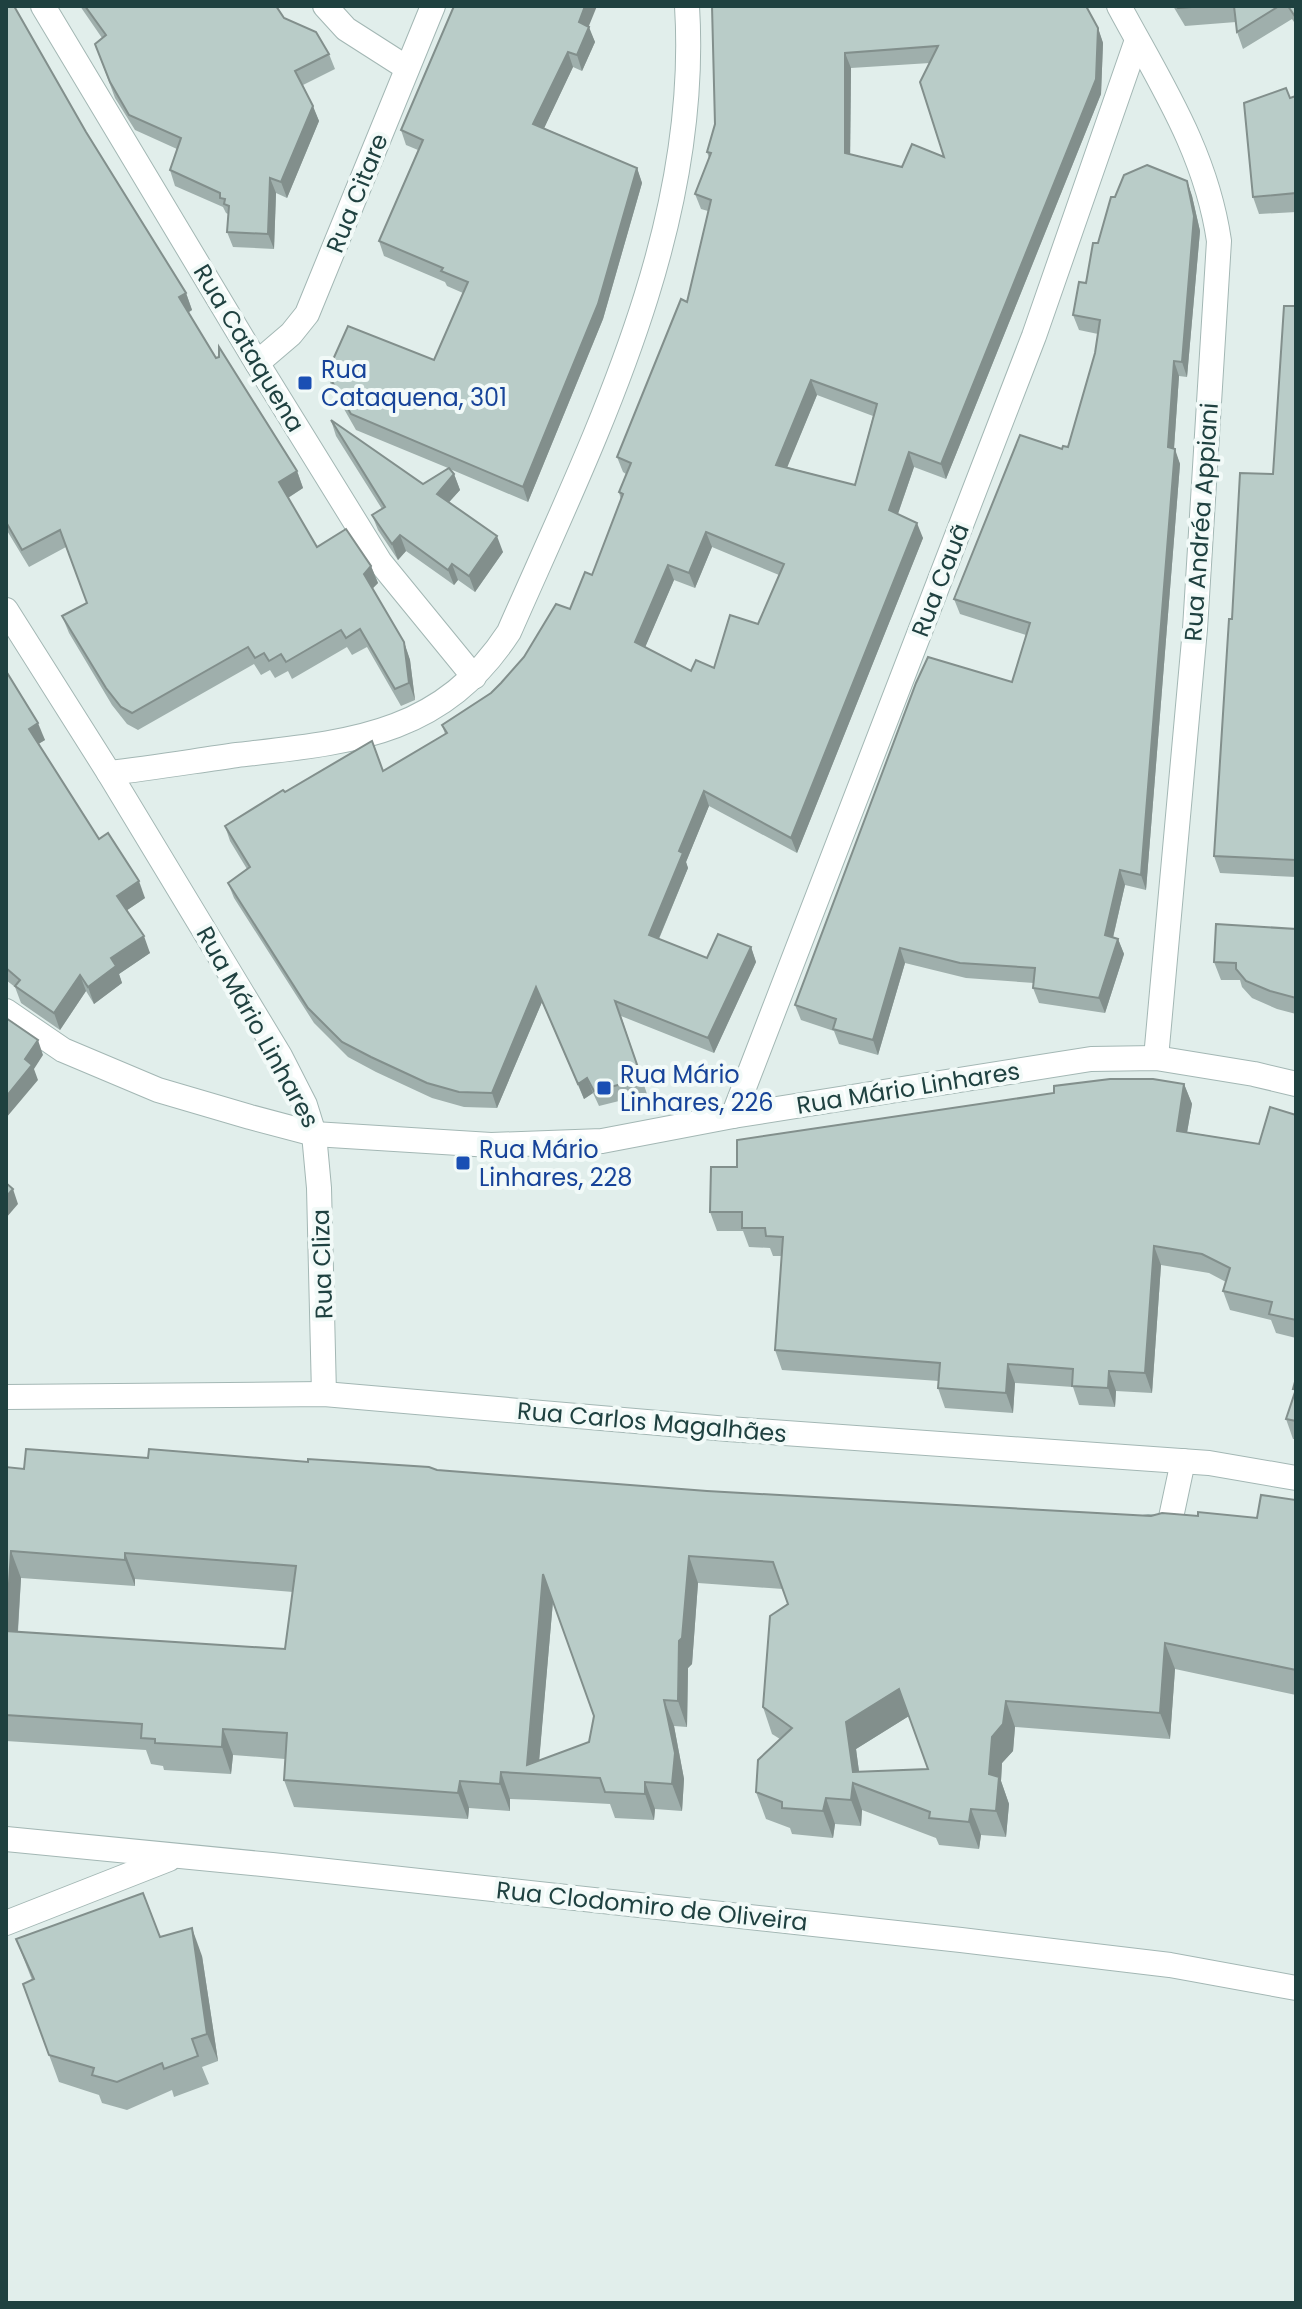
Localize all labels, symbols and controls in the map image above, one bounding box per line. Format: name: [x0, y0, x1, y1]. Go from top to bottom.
street label: Rua Citare: [318, 128, 396, 258]
street label: Rua Cataquena: [186, 258, 312, 438]
place label: Rua Cataquena, 301: [321, 353, 507, 414]
marker: Rua Cataquena, 301: [296, 374, 314, 392]
street label: Rua Andréa Appiani: [1176, 402, 1226, 642]
street label: Rua Cauã: [903, 519, 977, 641]
street label: Rua Mário Linhares: [189, 920, 327, 1134]
street label: Rua Mário Linhares: [794, 1054, 1022, 1122]
place label: Rua Mário Linhares, 226: [620, 1058, 774, 1119]
marker: Rua Mário Linhares, 226: [595, 1079, 613, 1097]
place label: Rua Mário Linhares, 228: [479, 1133, 632, 1194]
marker: Rua Mário Linhares, 228: [454, 1154, 472, 1172]
street label: Rua Cliza: [304, 1208, 340, 1320]
street label: Rua Carlos Magalhães: [516, 1394, 788, 1450]
street label: Rua Clodomiro de Oliveira: [495, 1873, 809, 1939]

